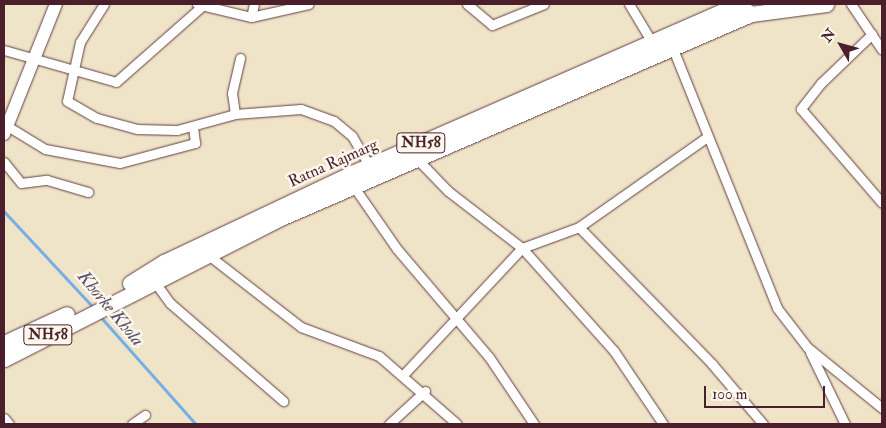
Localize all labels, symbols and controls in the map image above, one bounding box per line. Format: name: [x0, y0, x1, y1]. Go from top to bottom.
north arrow: [816, 20, 866, 70]
text: N: [818, 25, 839, 46]
road number: NH58: [396, 130, 446, 156]
street label: Ratna Rajmarg: [285, 135, 381, 191]
water label: Khorke Khola: [72, 267, 148, 351]
road number: NH58: [23, 322, 73, 348]
scale bar: [706, 376, 827, 408]
text: 100 m: [712, 385, 747, 404]

